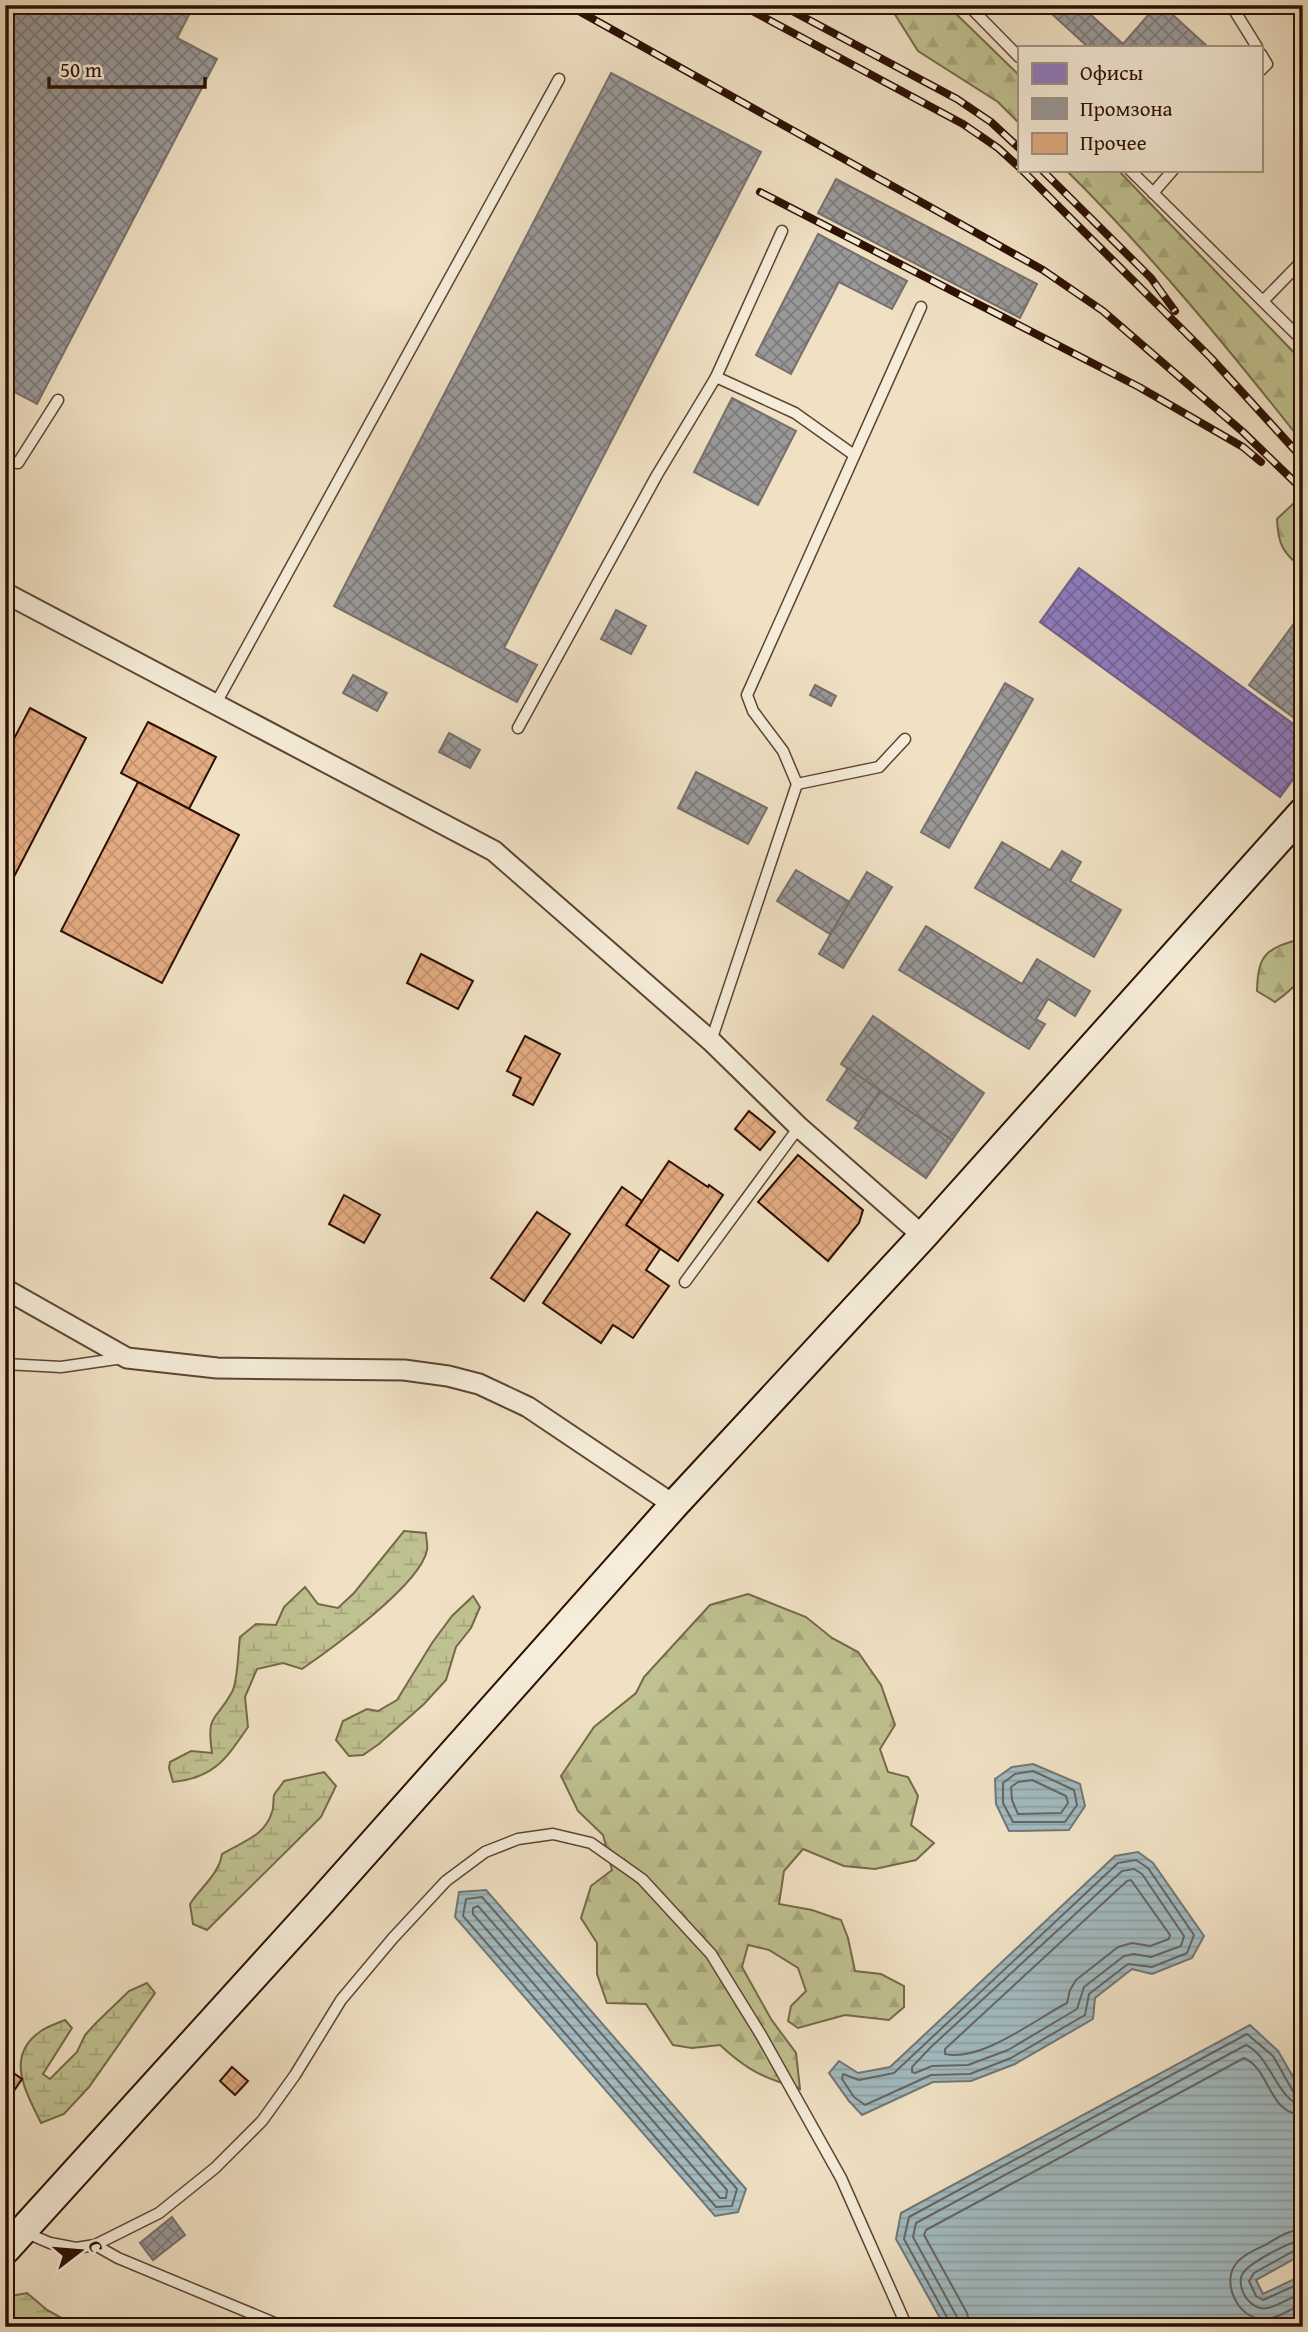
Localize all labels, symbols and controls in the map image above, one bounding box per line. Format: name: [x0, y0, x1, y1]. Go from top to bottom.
scale bar: [49, 46, 205, 90]
legend: [1018, 46, 1262, 172]
text: 50 m: [60, 54, 102, 85]
text: Офисы: [1080, 57, 1144, 88]
text: Промзона: [1080, 93, 1173, 124]
text: Прочее: [1080, 127, 1147, 158]
north arrow: [46, 2216, 116, 2286]
text: С: [81, 2237, 111, 2256]

